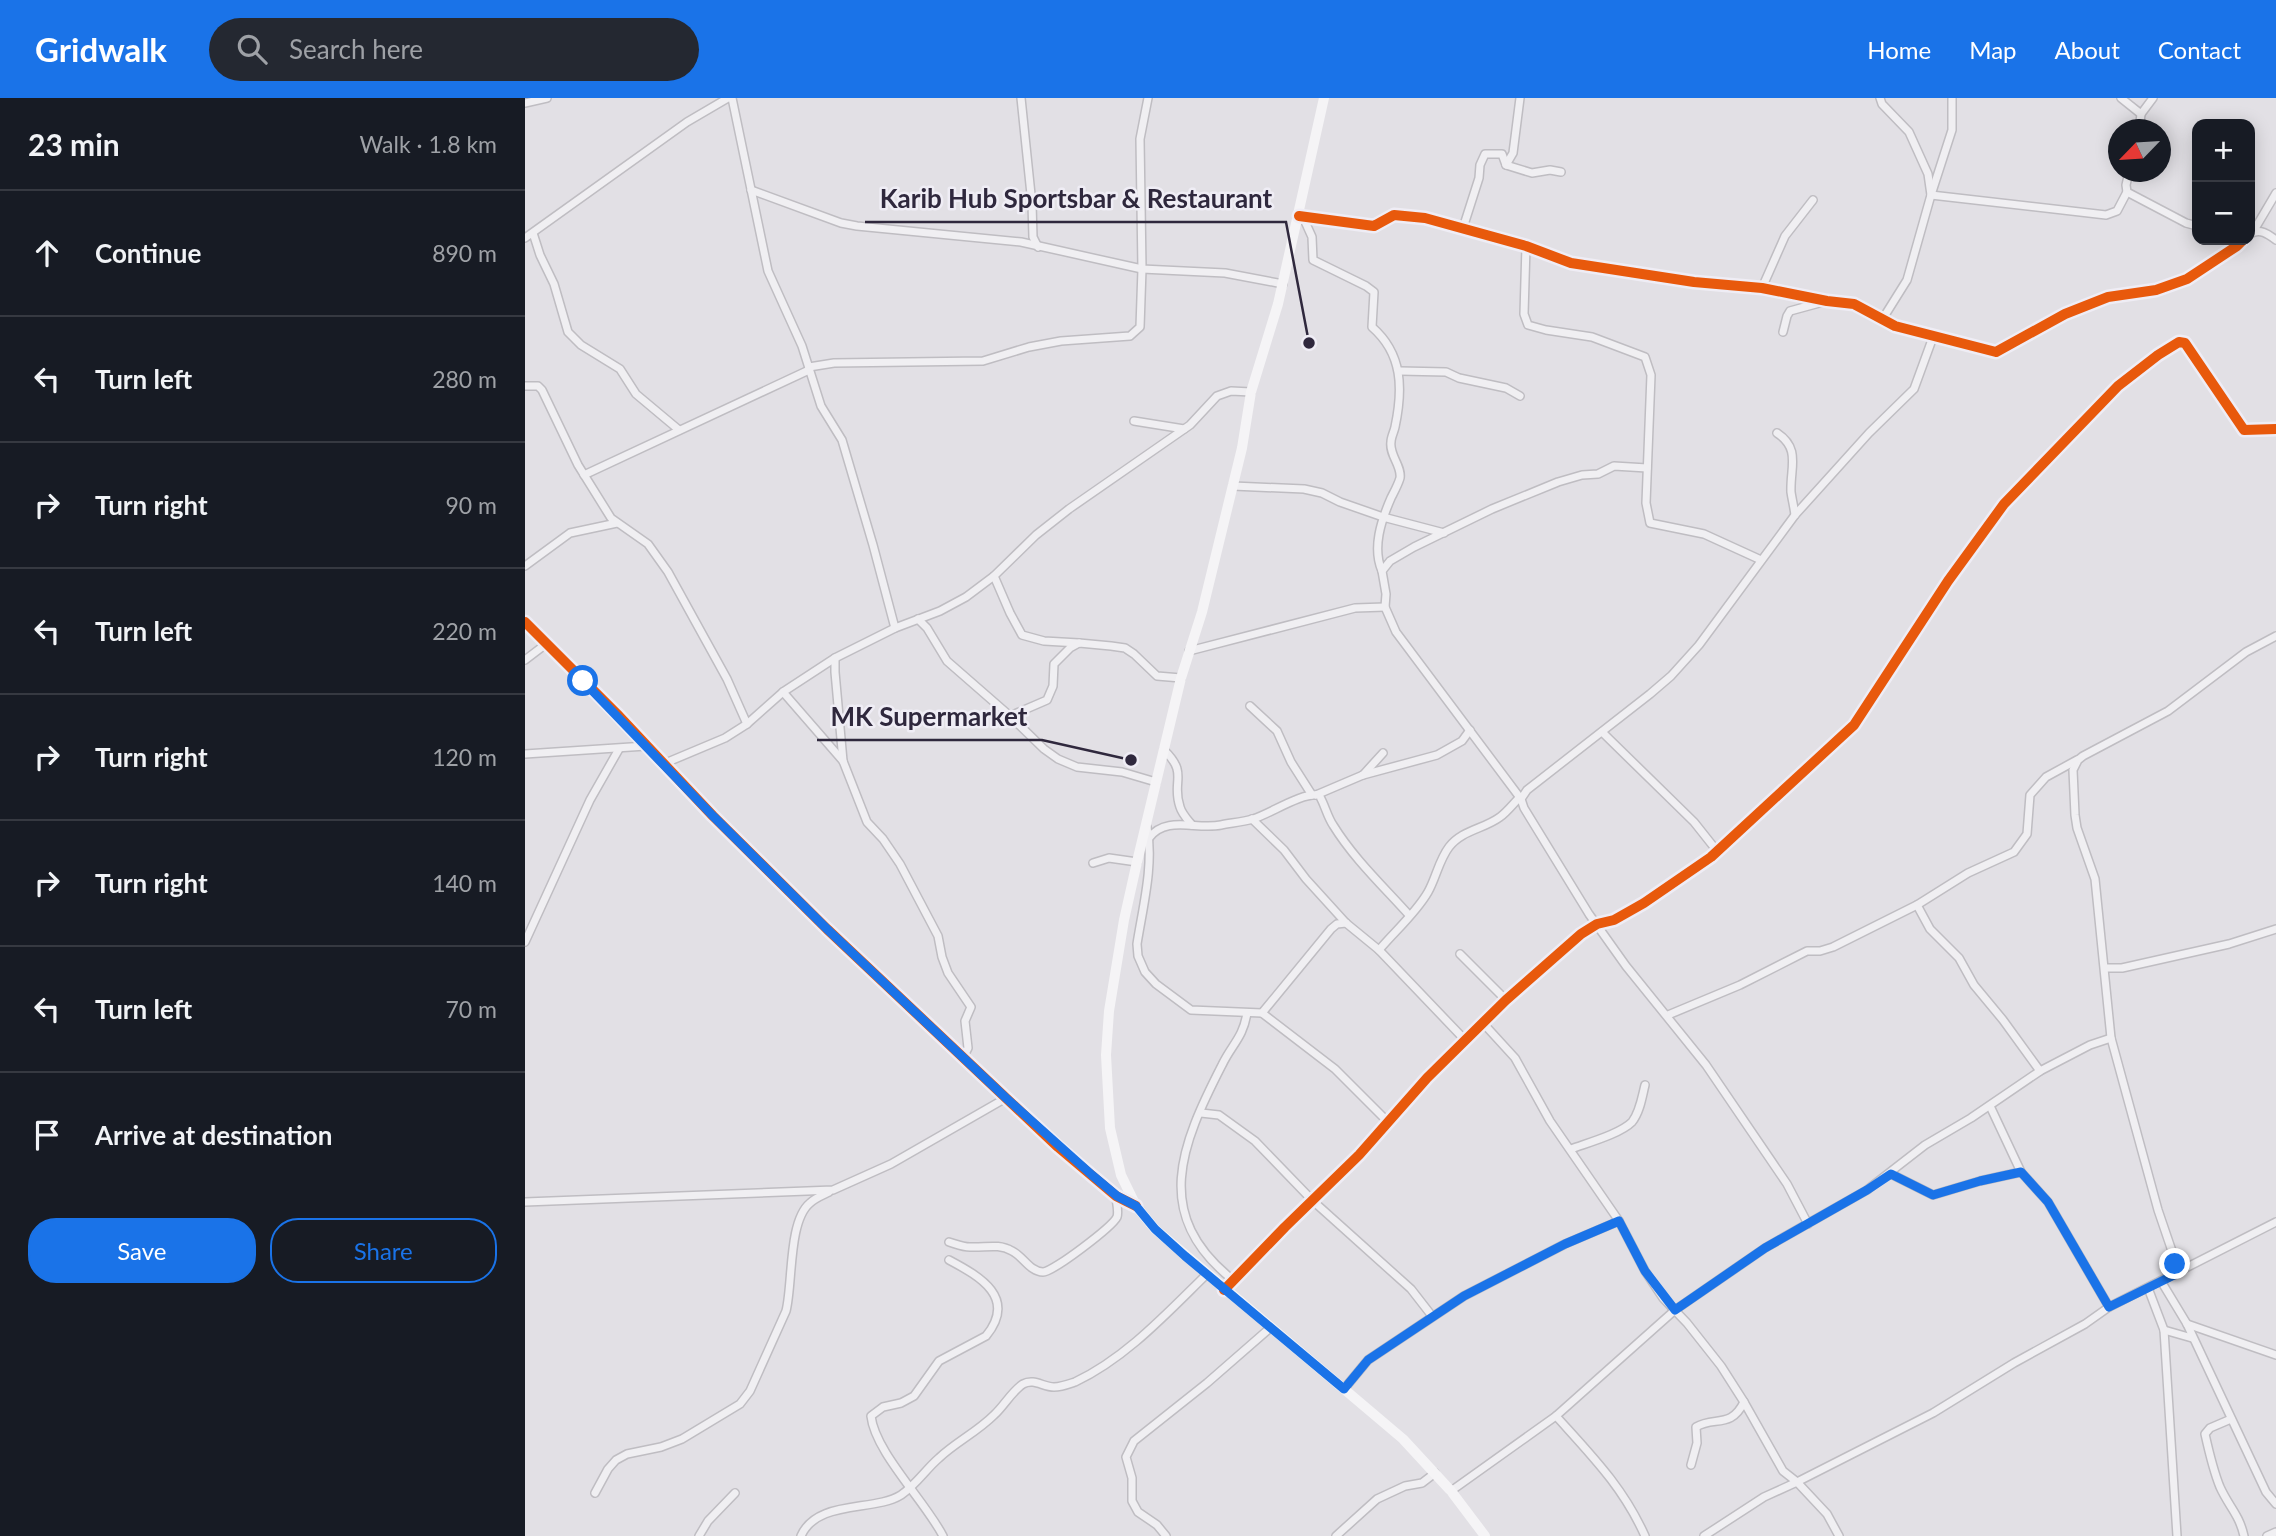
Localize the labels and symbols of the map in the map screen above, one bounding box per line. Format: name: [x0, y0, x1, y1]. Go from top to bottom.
north arrow: [2108, 119, 2171, 182]
callout: Karib Hub Sportsbar & Restaurant: [865, 175, 1286, 222]
text: Karib Hub Sportsbar & Restaurant: [880, 182, 1273, 214]
route start: [567, 665, 598, 696]
callout: MK Supermarket: [817, 693, 1042, 740]
text: MK Supermarket: [830, 700, 1028, 732]
route end: [2159, 1248, 2190, 1279]

